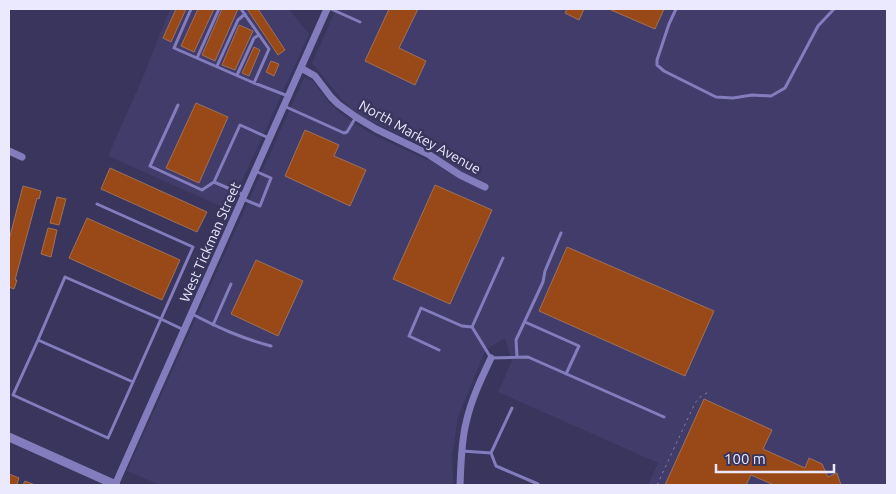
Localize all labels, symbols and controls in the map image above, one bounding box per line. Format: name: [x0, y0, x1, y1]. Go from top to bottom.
street label: North Markey Avenue: [356, 97, 484, 177]
street label: West Tickman Street: [176, 179, 244, 305]
scale bar: [716, 442, 834, 474]
text: 100 m: [724, 450, 766, 467]

